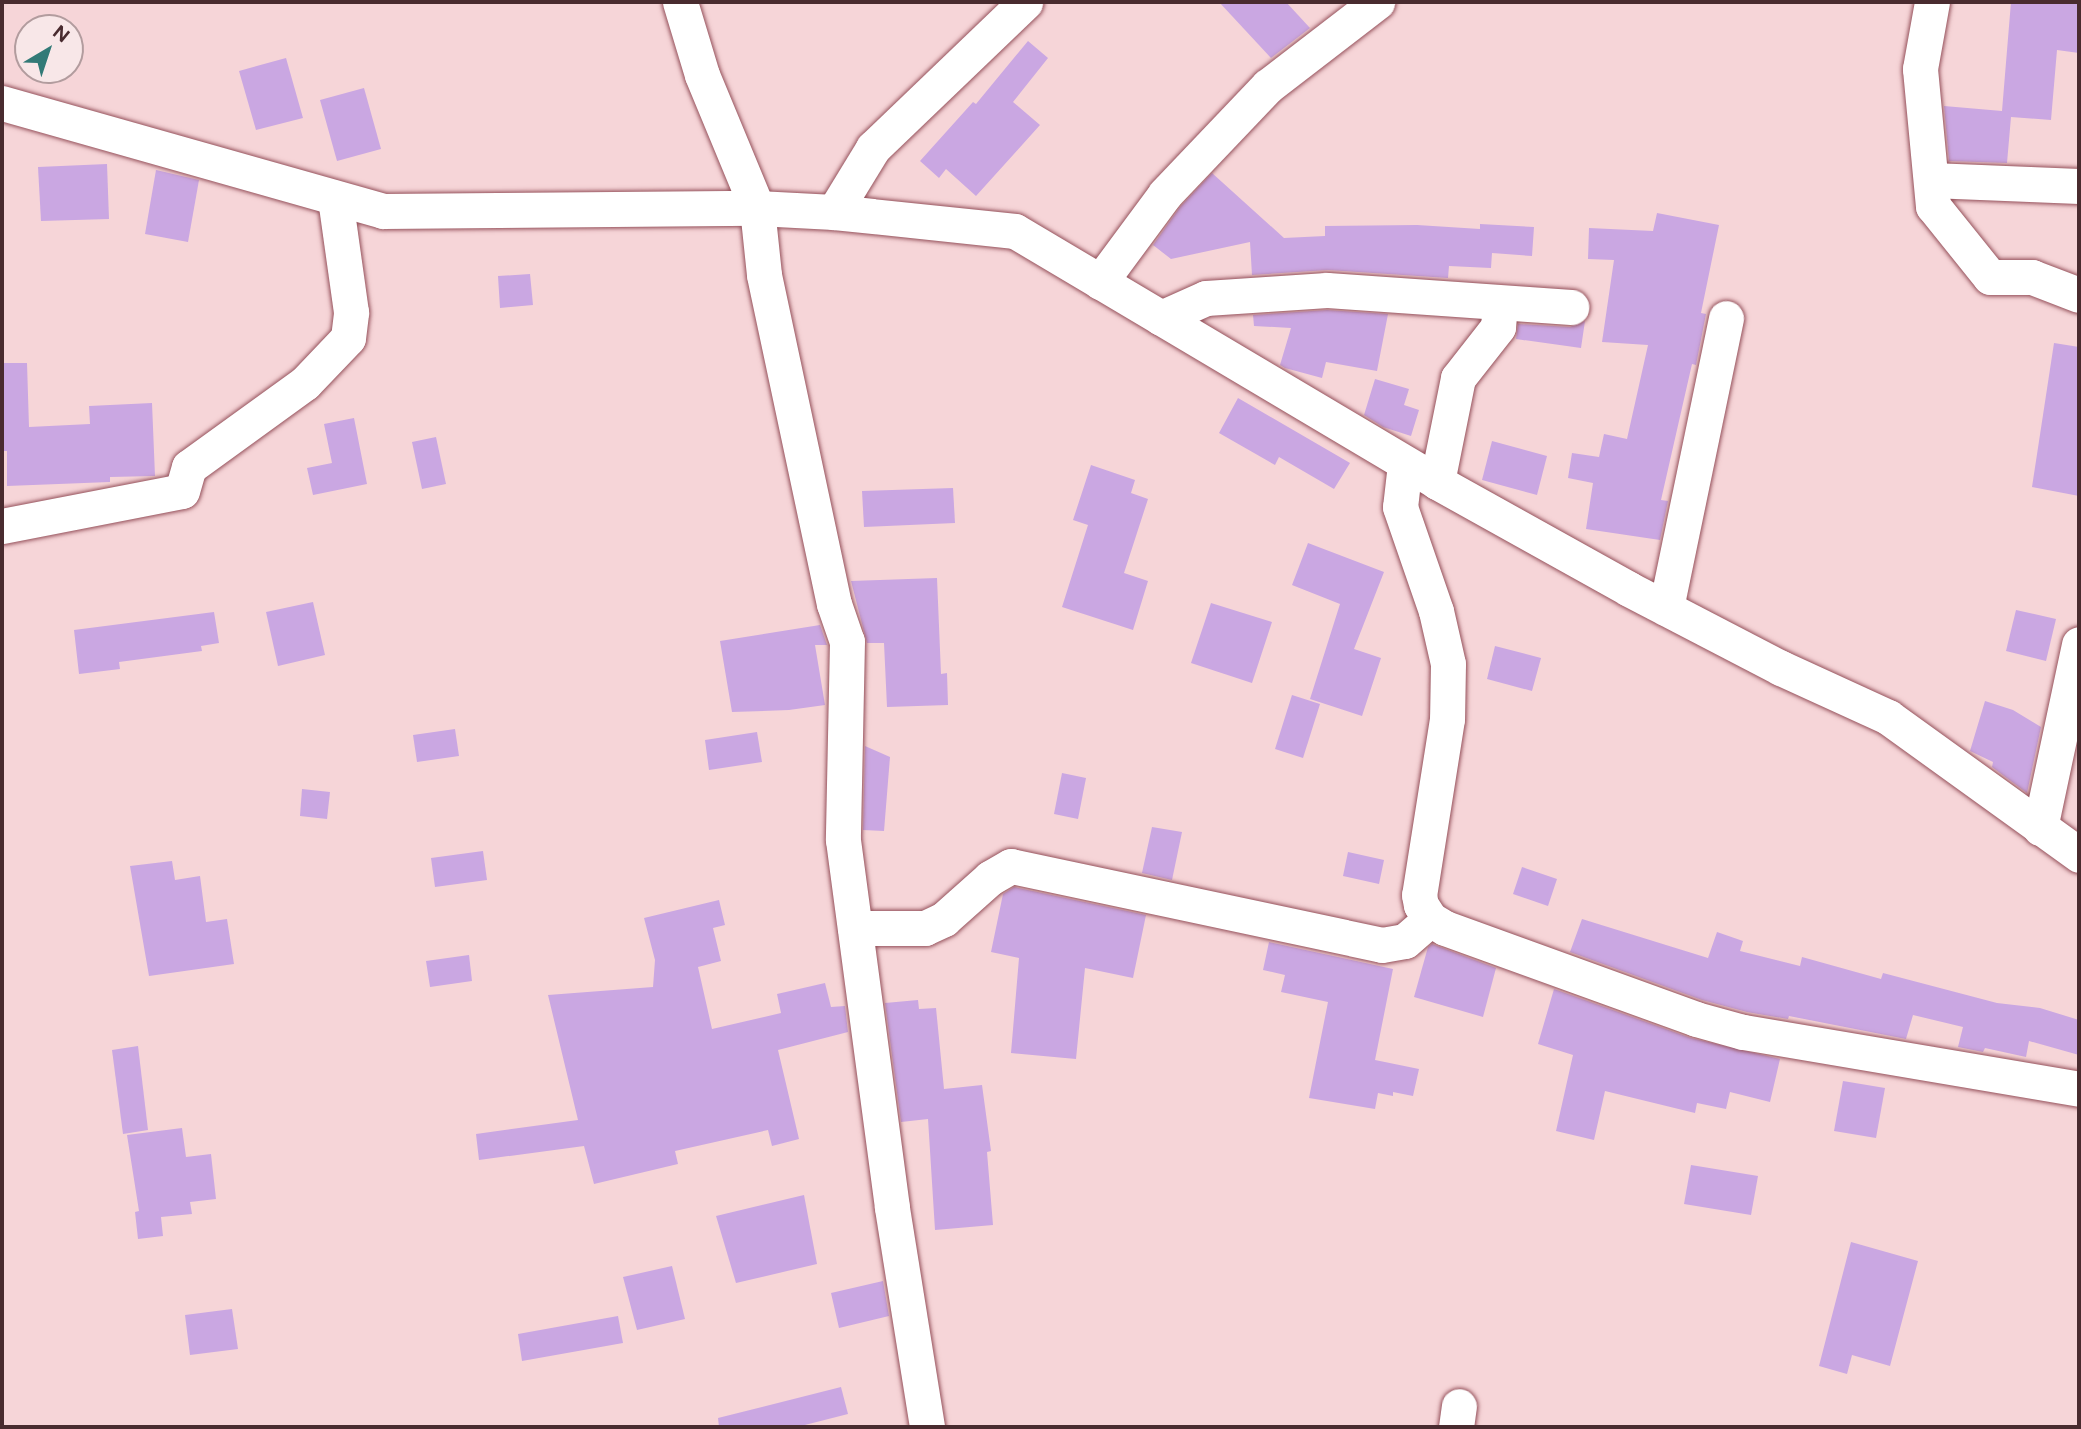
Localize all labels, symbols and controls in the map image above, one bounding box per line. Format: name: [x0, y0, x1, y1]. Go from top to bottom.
north arrow: [14, 14, 84, 84]
text: N: [48, 20, 74, 47]

